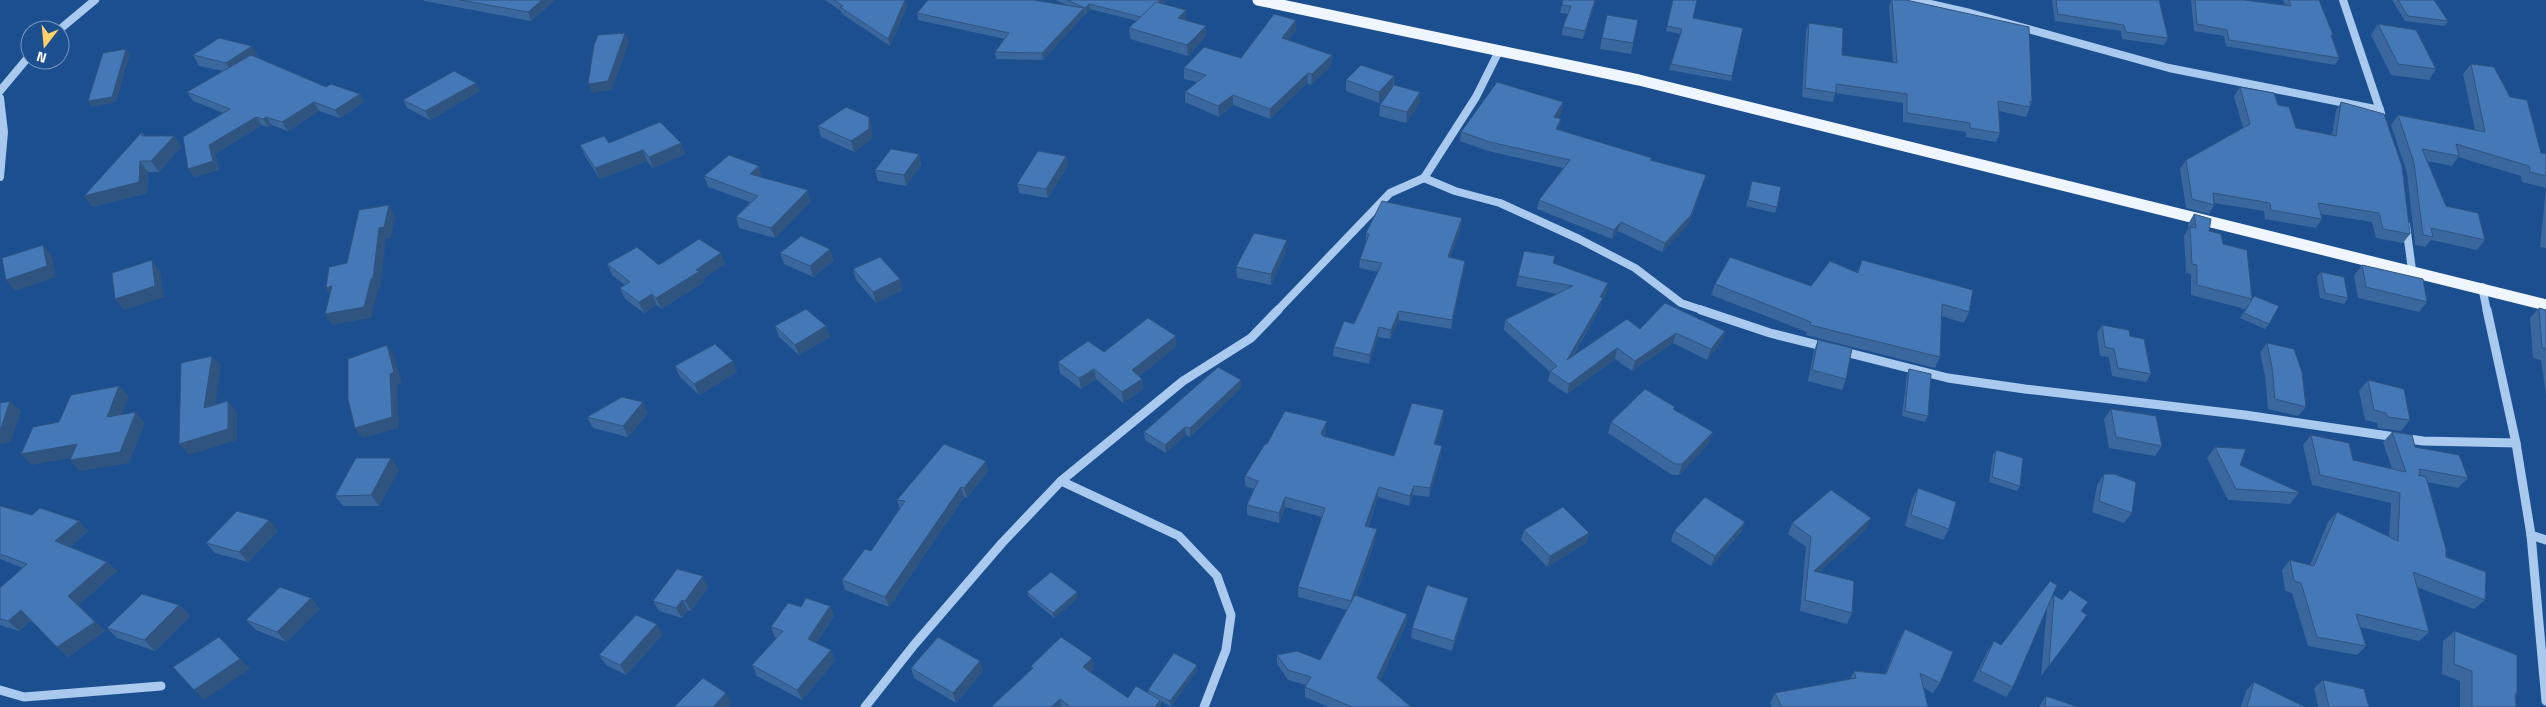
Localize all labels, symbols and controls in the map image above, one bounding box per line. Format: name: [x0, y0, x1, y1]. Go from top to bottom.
north arrow: [20, 20, 70, 70]
text: N: [34, 47, 49, 69]

